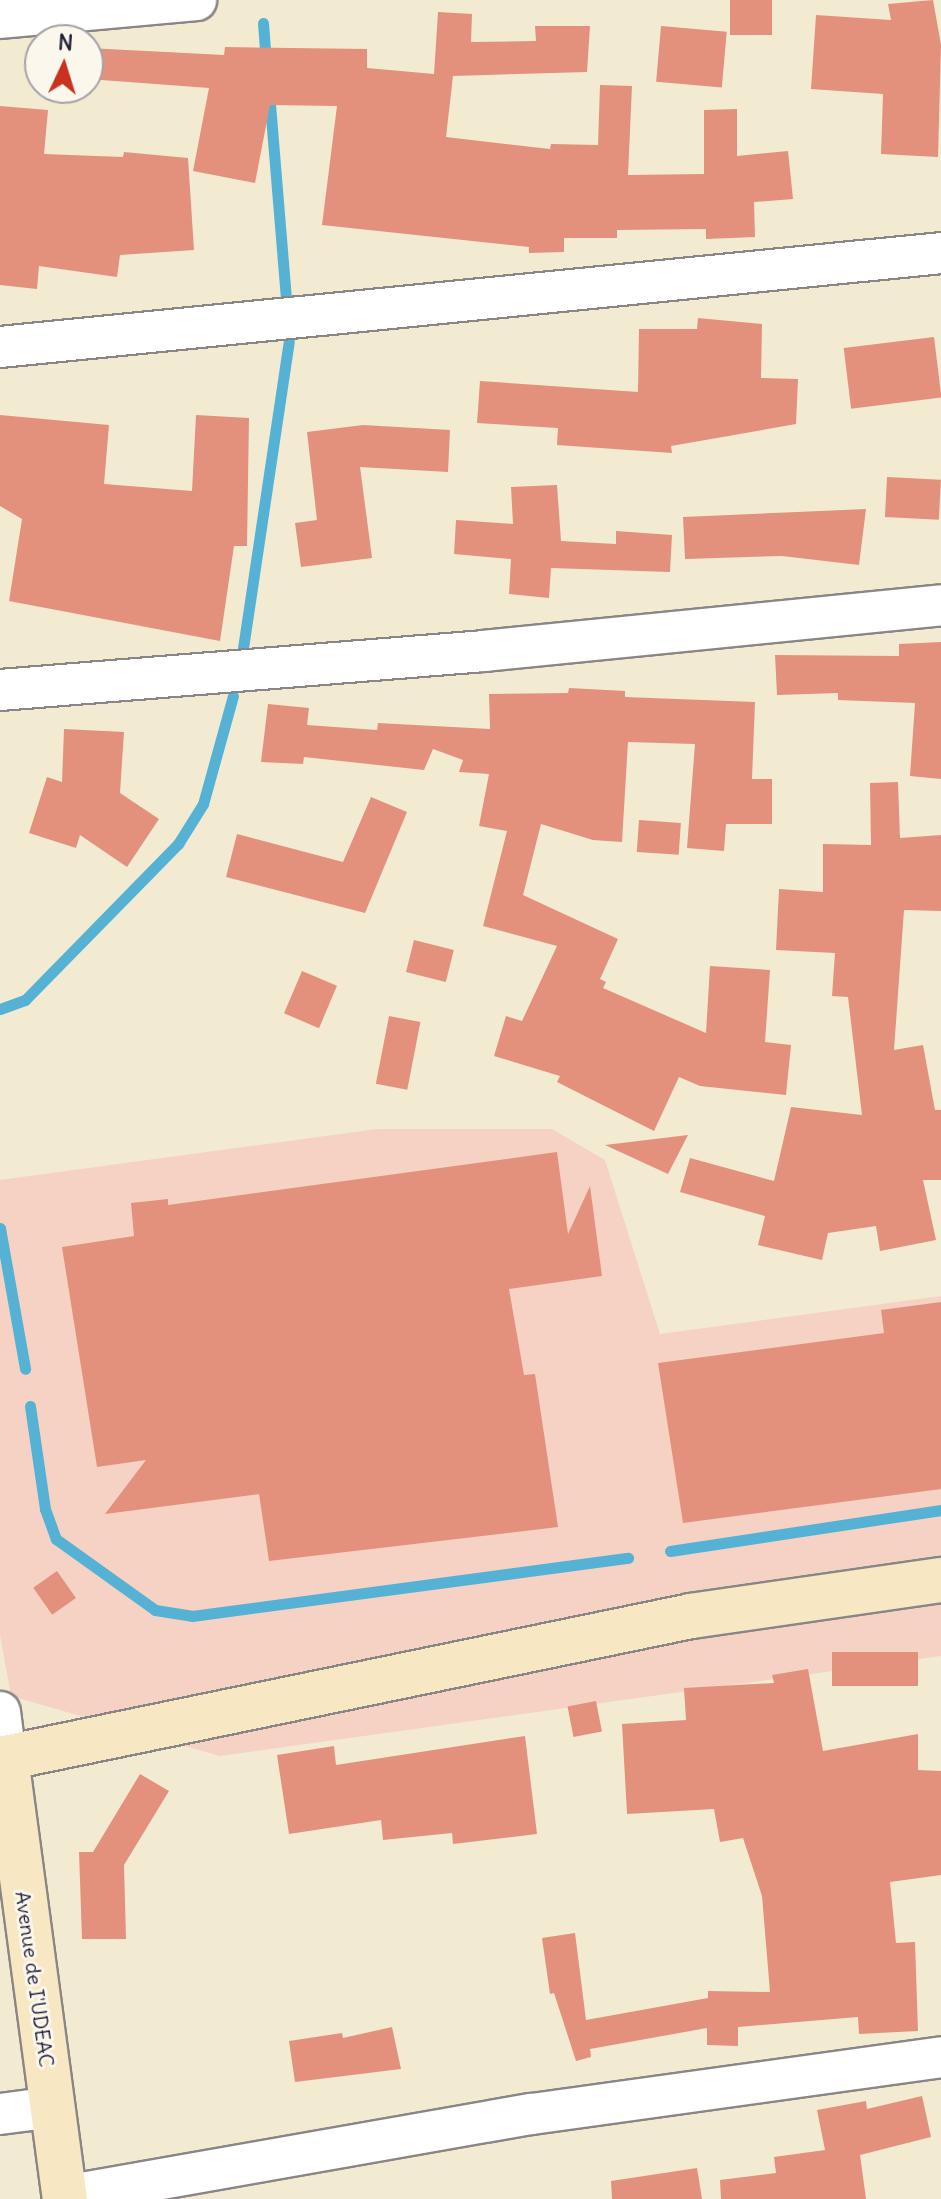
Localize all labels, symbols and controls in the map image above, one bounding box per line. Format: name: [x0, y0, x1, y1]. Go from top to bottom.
north arrow: [24, 24, 104, 104]
text: N: [57, 28, 74, 57]
street label: Avenue de I'UDEAC: [11, 1890, 59, 2068]

